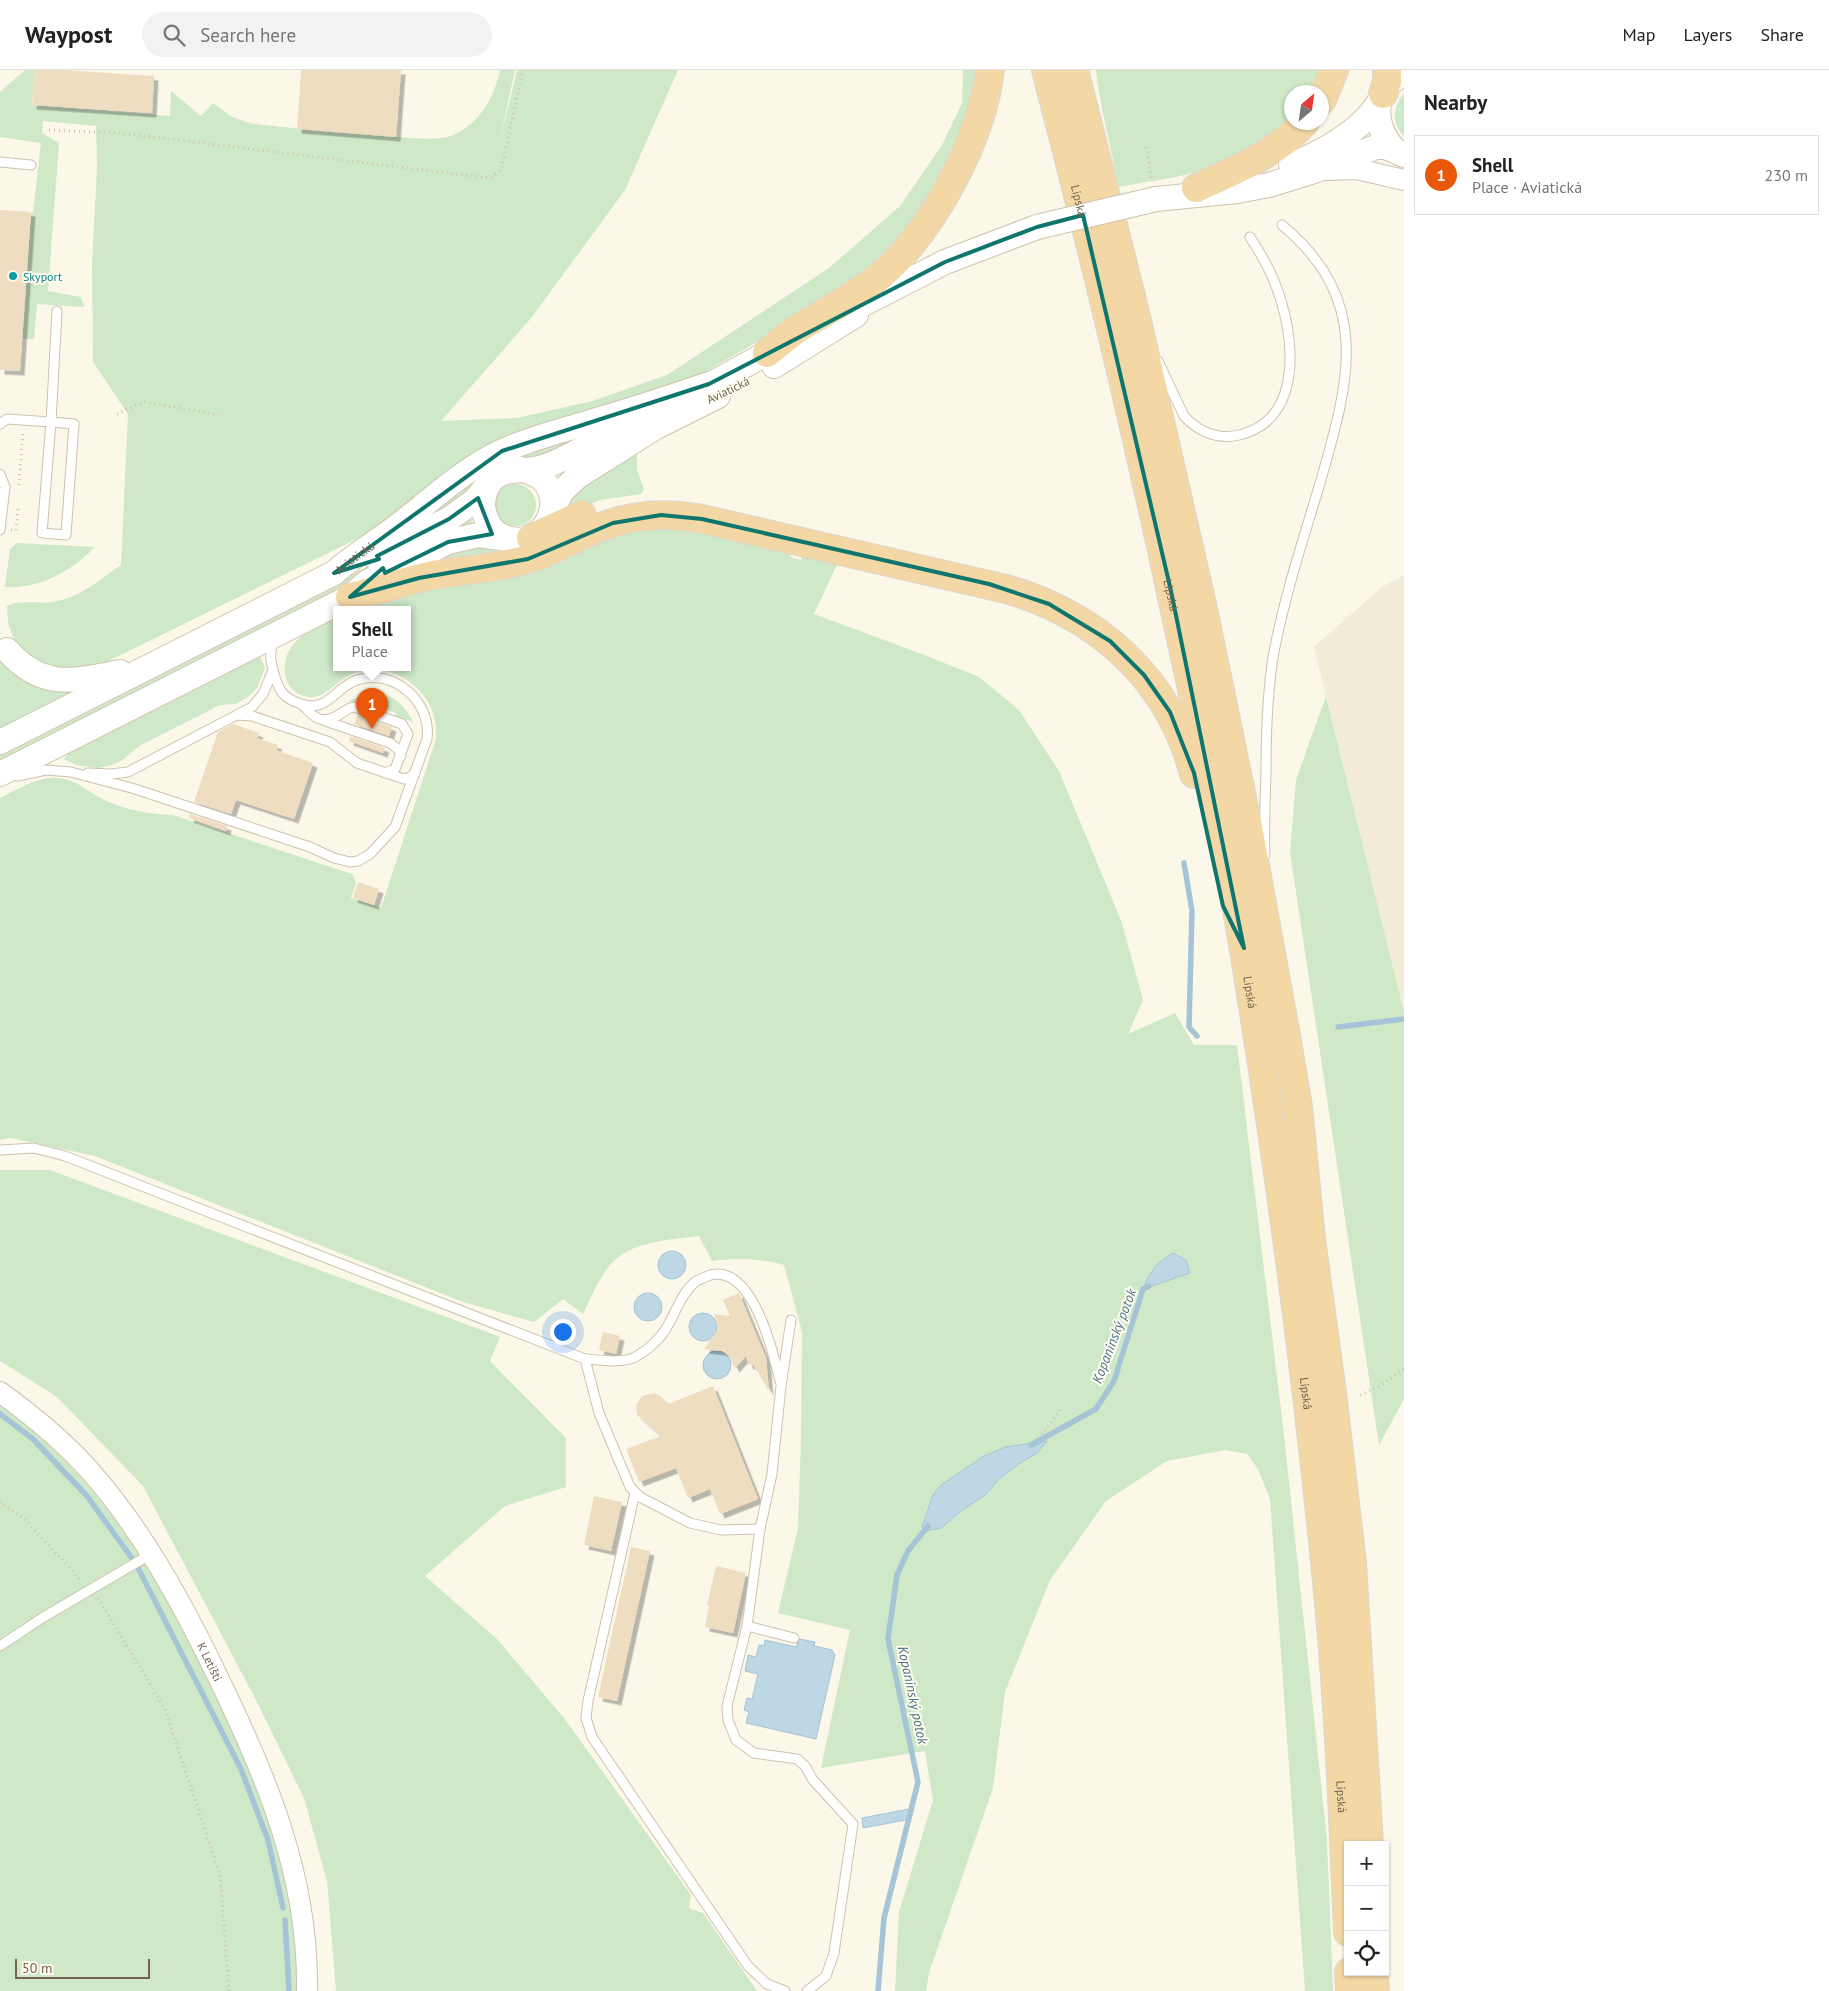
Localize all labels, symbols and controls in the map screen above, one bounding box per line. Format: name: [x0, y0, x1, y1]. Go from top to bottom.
search box: [142, 12, 492, 57]
text: Waypost: [25, 19, 112, 50]
icon: search: [160, 21, 188, 49]
text: Search here: [200, 23, 296, 47]
text: Map: [1623, 23, 1655, 46]
text: Layers: [1683, 23, 1732, 46]
text: Share: [1760, 23, 1804, 46]
north arrow: [1284, 85, 1329, 130]
text: Nearby: [1424, 89, 1487, 116]
text: Shell: [1472, 153, 1513, 177]
text: 1: [1436, 165, 1446, 185]
text: 230 m: [1765, 165, 1808, 185]
text: Place · Aviatická: [1472, 177, 1582, 197]
street label: Lipská: [1068, 183, 1091, 218]
place label: Skyport: [23, 269, 62, 284]
marker: Skyport: [7, 270, 19, 282]
street label: Aviatická: [704, 373, 752, 407]
street label: Aviatická: [331, 537, 377, 577]
street label: Lipská: [1161, 578, 1182, 613]
popup: [333, 606, 411, 671]
text: Shell: [351, 617, 393, 641]
text: Place: [351, 641, 388, 661]
pin: 1: [356, 688, 388, 729]
street label: Lipská: [1241, 975, 1261, 1010]
water label: Kopaninský potok: [1088, 1285, 1141, 1386]
your location: [550, 1319, 576, 1345]
street label: Lipská: [1297, 1376, 1316, 1411]
street label: K Letišti: [194, 1640, 226, 1683]
water label: Kopaninský potok: [894, 1644, 932, 1746]
street label: Lipská: [1334, 1780, 1350, 1813]
map controls: [1344, 1841, 1389, 1976]
button: +: [1344, 1841, 1389, 1886]
button: −: [1344, 1886, 1389, 1931]
button: locate: [1344, 1931, 1389, 1976]
scale bar: [15, 1956, 150, 1979]
text: 50 m: [22, 1959, 52, 1977]

